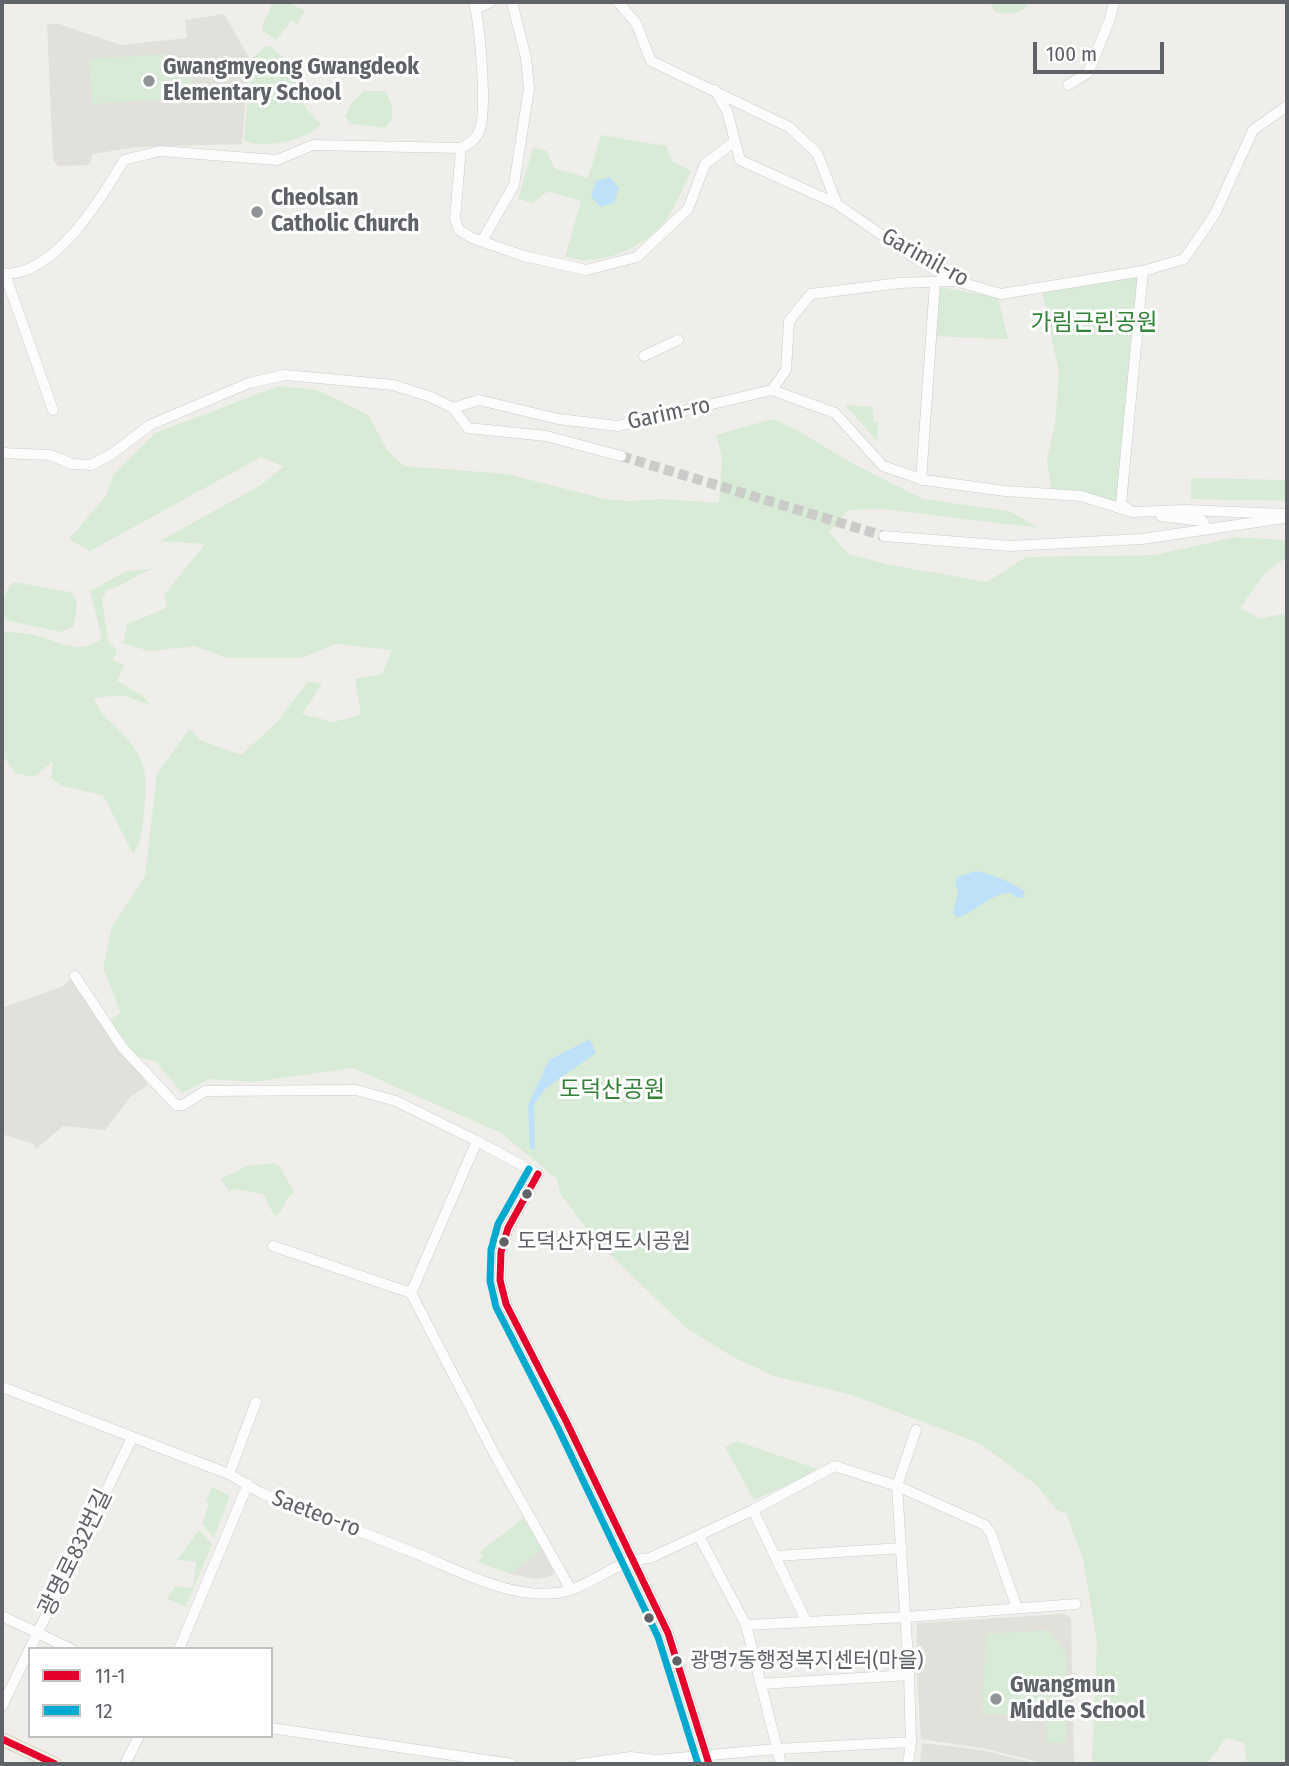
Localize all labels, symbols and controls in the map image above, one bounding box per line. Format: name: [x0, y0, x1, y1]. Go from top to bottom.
scale bar: [1037, 28, 1168, 72]
text: 100 m: [1046, 41, 1097, 67]
place label: Gwangmyeong Gwangdeok Elementary School: [163, 54, 419, 108]
marker: Gwangmyeong Gwangdeok Elementary School: [141, 73, 157, 89]
place label: Cheolsan Catholic Church: [271, 185, 419, 239]
marker: Cheolsan Catholic Church: [249, 204, 265, 220]
street label: Garimil-ro: [877, 223, 973, 293]
park label: 가림근린공원: [1031, 310, 1157, 338]
street label: Garim-ro: [625, 392, 713, 436]
park label: 도덕산공원: [559, 1077, 665, 1105]
unlabelled marker: [520, 1187, 534, 1201]
place label: 도덕산자연도시공원: [517, 1229, 691, 1255]
marker: 도덕산자연도시공원: [497, 1235, 511, 1249]
street label: 광명로832번길: [33, 1485, 119, 1621]
street label: Saeteo-ro: [268, 1485, 364, 1543]
unlabelled marker: [642, 1611, 656, 1625]
legend: [28, 1647, 273, 1738]
place label: 광명7동행정복지센터(마을): [690, 1648, 923, 1674]
marker: 광명7동행정복지센터(마을): [670, 1654, 684, 1668]
text: 11-1: [95, 1663, 126, 1689]
place label: Gwangmun Middle School: [1010, 1672, 1145, 1726]
marker: Gwangmun Middle School: [988, 1691, 1004, 1707]
text: 12: [95, 1698, 112, 1724]

